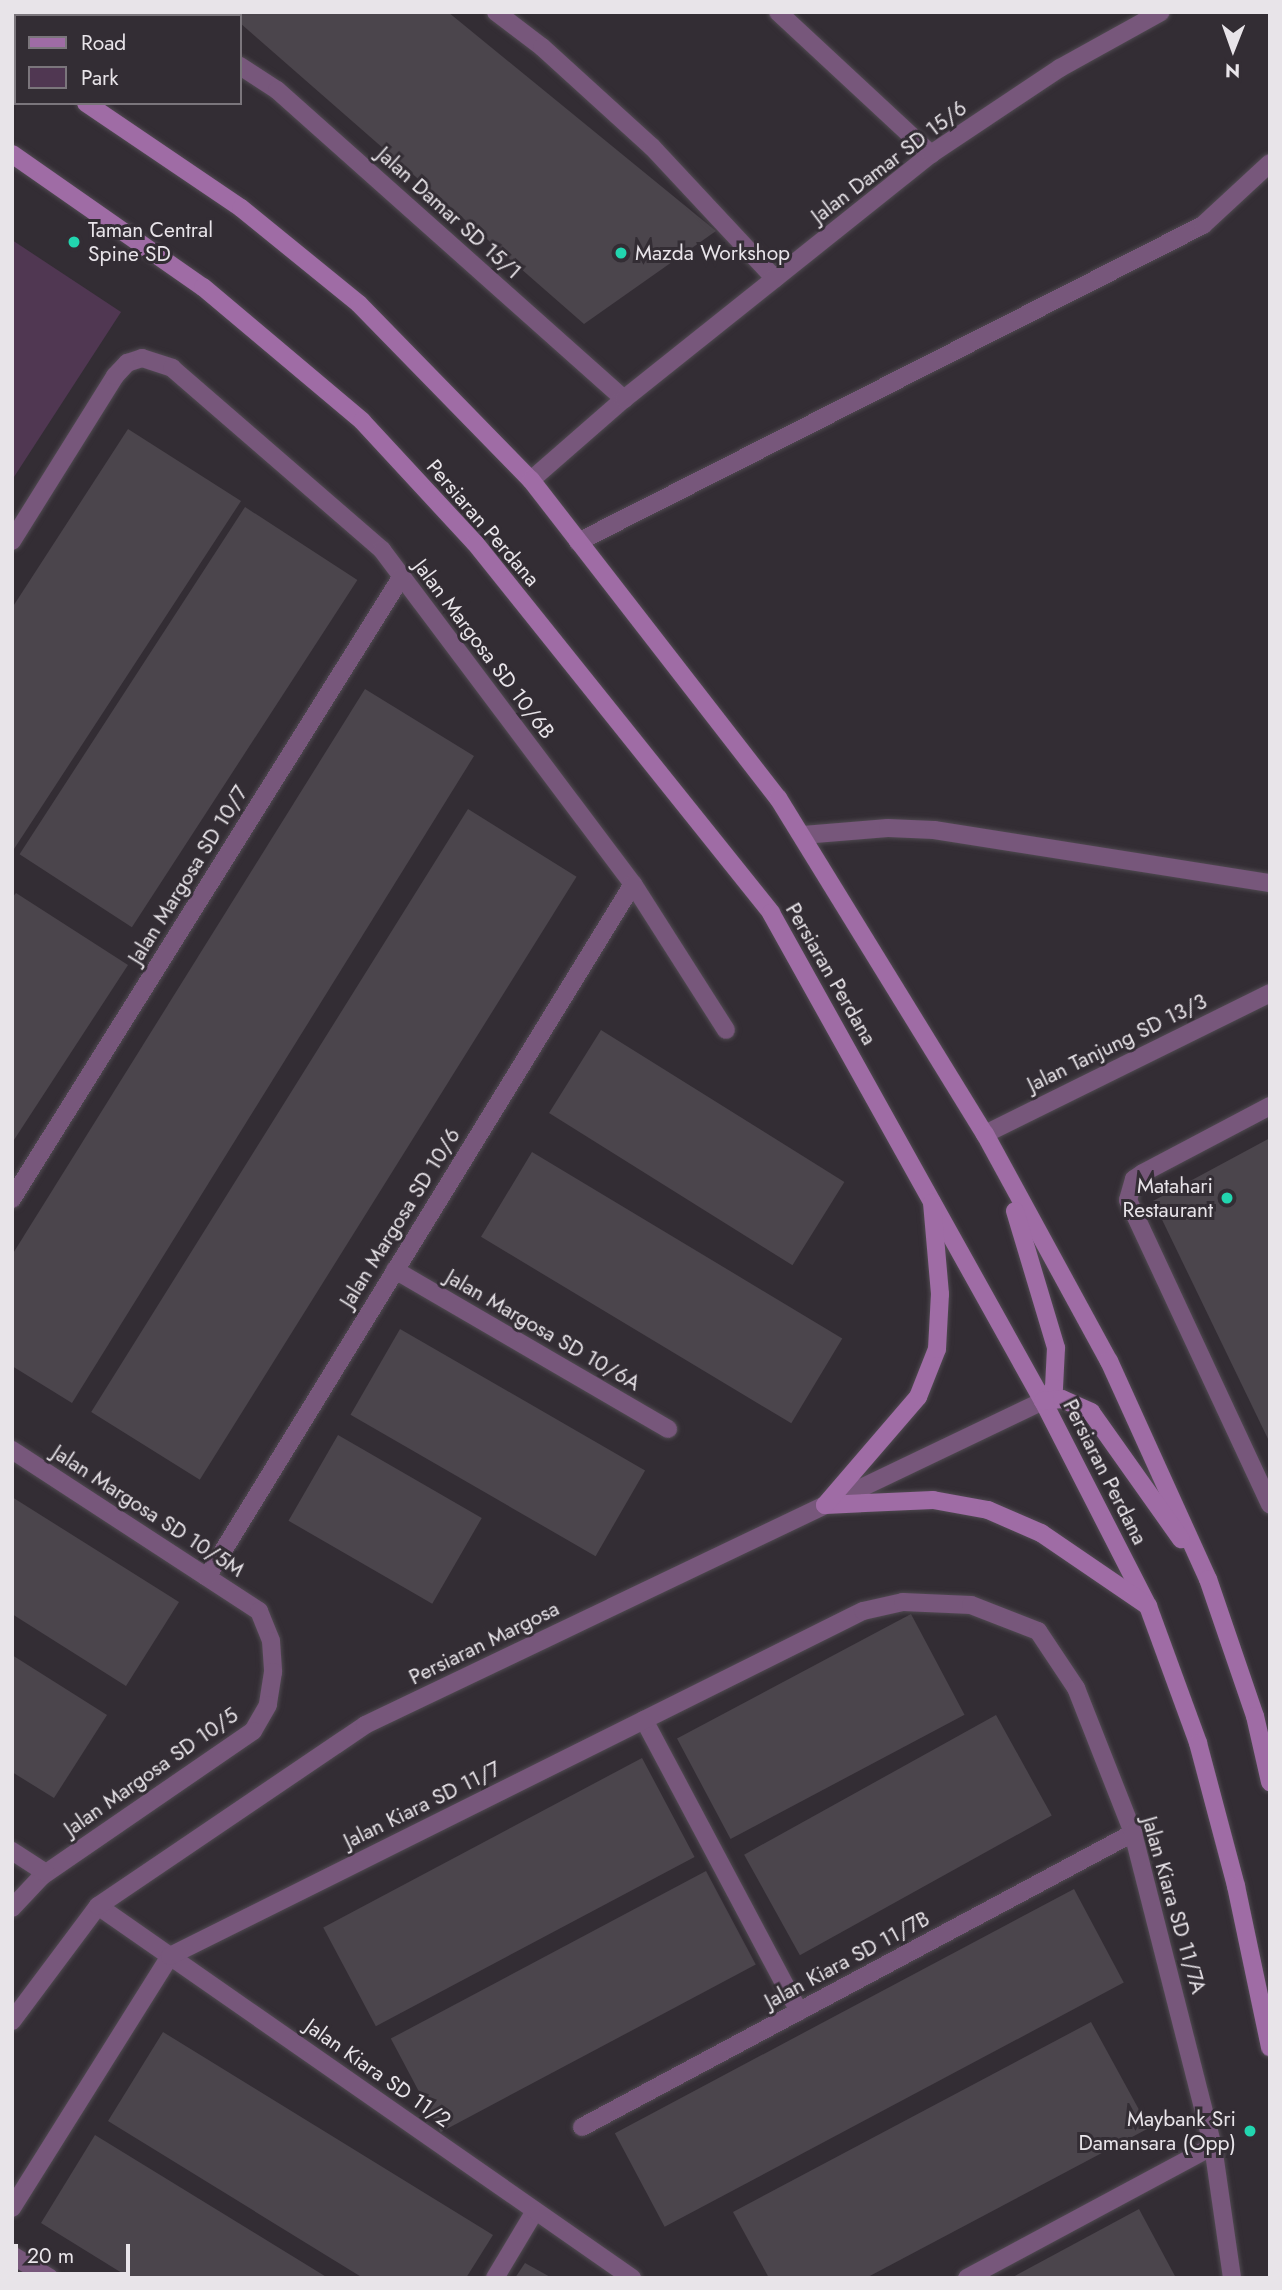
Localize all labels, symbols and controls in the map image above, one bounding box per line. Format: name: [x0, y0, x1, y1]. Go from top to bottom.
legend: [14, 14, 242, 105]
north arrow: [1198, 14, 1268, 84]
text: Road: [81, 28, 126, 58]
text: N: [1225, 57, 1240, 84]
text: Park: [81, 63, 118, 93]
street label: Jalan Damar SD 15/6: [806, 95, 972, 229]
street label: Jalan Damar SD 15/1: [372, 142, 526, 284]
place label: Taman Central Spine SD: [88, 217, 213, 267]
marker: Taman Central Spine SD: [66, 234, 82, 250]
place label: Mazda Workshop: [635, 240, 790, 266]
marker: Mazda Workshop: [613, 245, 629, 261]
street label: Persiaran Perdana: [421, 454, 545, 592]
street label: Jalan Margosa SD 10/6B: [408, 554, 560, 744]
street label: Jalan Margosa SD 10/7: [123, 781, 253, 969]
street label: Persiaran Perdana: [780, 899, 882, 1049]
street label: Jalan Tanjung SD 13/3: [1023, 989, 1211, 1097]
street label: Jalan Margosa SD 10/6: [335, 1124, 465, 1312]
place label: Matahari Restaurant: [1122, 1173, 1213, 1223]
marker: Matahari Restaurant: [1219, 1190, 1235, 1206]
street label: Jalan Margosa SD 10/6A: [441, 1264, 645, 1396]
street label: Persiaran Perdana: [1058, 1395, 1152, 1549]
street label: Jalan Margosa SD 10/5M: [47, 1440, 249, 1582]
street label: Persiaran Margosa: [405, 1596, 563, 1690]
street label: Jalan Margosa SD 10/5: [59, 1702, 243, 1842]
street label: Jalan Kiara SD 11/7: [340, 1756, 504, 1854]
street label: Jalan Kiara SD 11/7A: [1137, 1814, 1211, 1996]
street label: Jalan Kiara SD 11/7B: [760, 1906, 934, 2014]
street label: Jalan Kiara SD 11/2: [300, 2013, 456, 2133]
place label: Maybank Sri Damansara (Opp): [1078, 2106, 1236, 2156]
marker: Maybank Sri Damansara (Opp): [1242, 2123, 1258, 2139]
scale bar: [18, 2230, 133, 2274]
text: 20 m: [27, 2241, 74, 2271]

